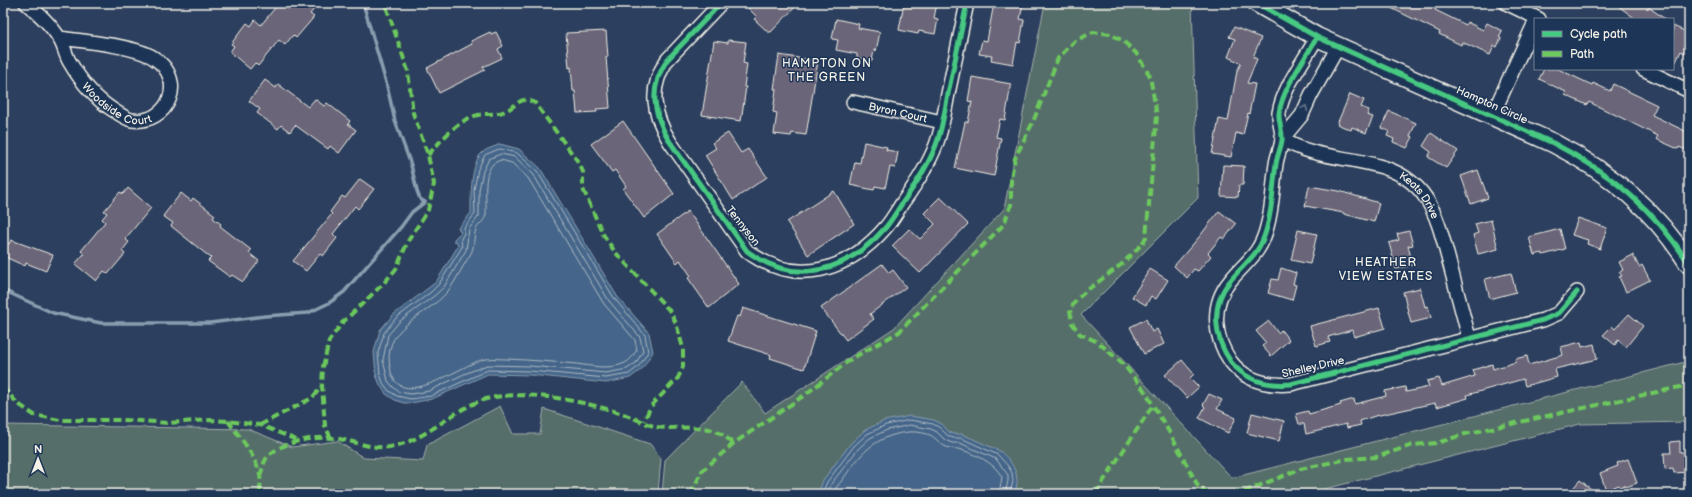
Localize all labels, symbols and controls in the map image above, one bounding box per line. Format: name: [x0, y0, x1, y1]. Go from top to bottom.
legend: [1534, 18, 1674, 70]
text: Cycle path: [1570, 27, 1627, 42]
text: Path: [1570, 47, 1595, 62]
district label: HAMPTON ON THE GREEN: [782, 56, 872, 85]
street label: Woodside Court: [80, 80, 154, 127]
street label: Hampton Circle: [1454, 83, 1530, 127]
street label: Byron Court: [868, 99, 929, 125]
one-way arrow: [1300, 105, 1308, 113]
street label: Keats Drive: [1397, 169, 1442, 221]
street label: Tennyson: [723, 203, 763, 249]
district label: HEATHER VIEW ESTATES: [1339, 255, 1433, 284]
street label: Shelley Drive: [1281, 353, 1346, 380]
north arrow: [18, 439, 58, 479]
text: N: [34, 443, 42, 456]

